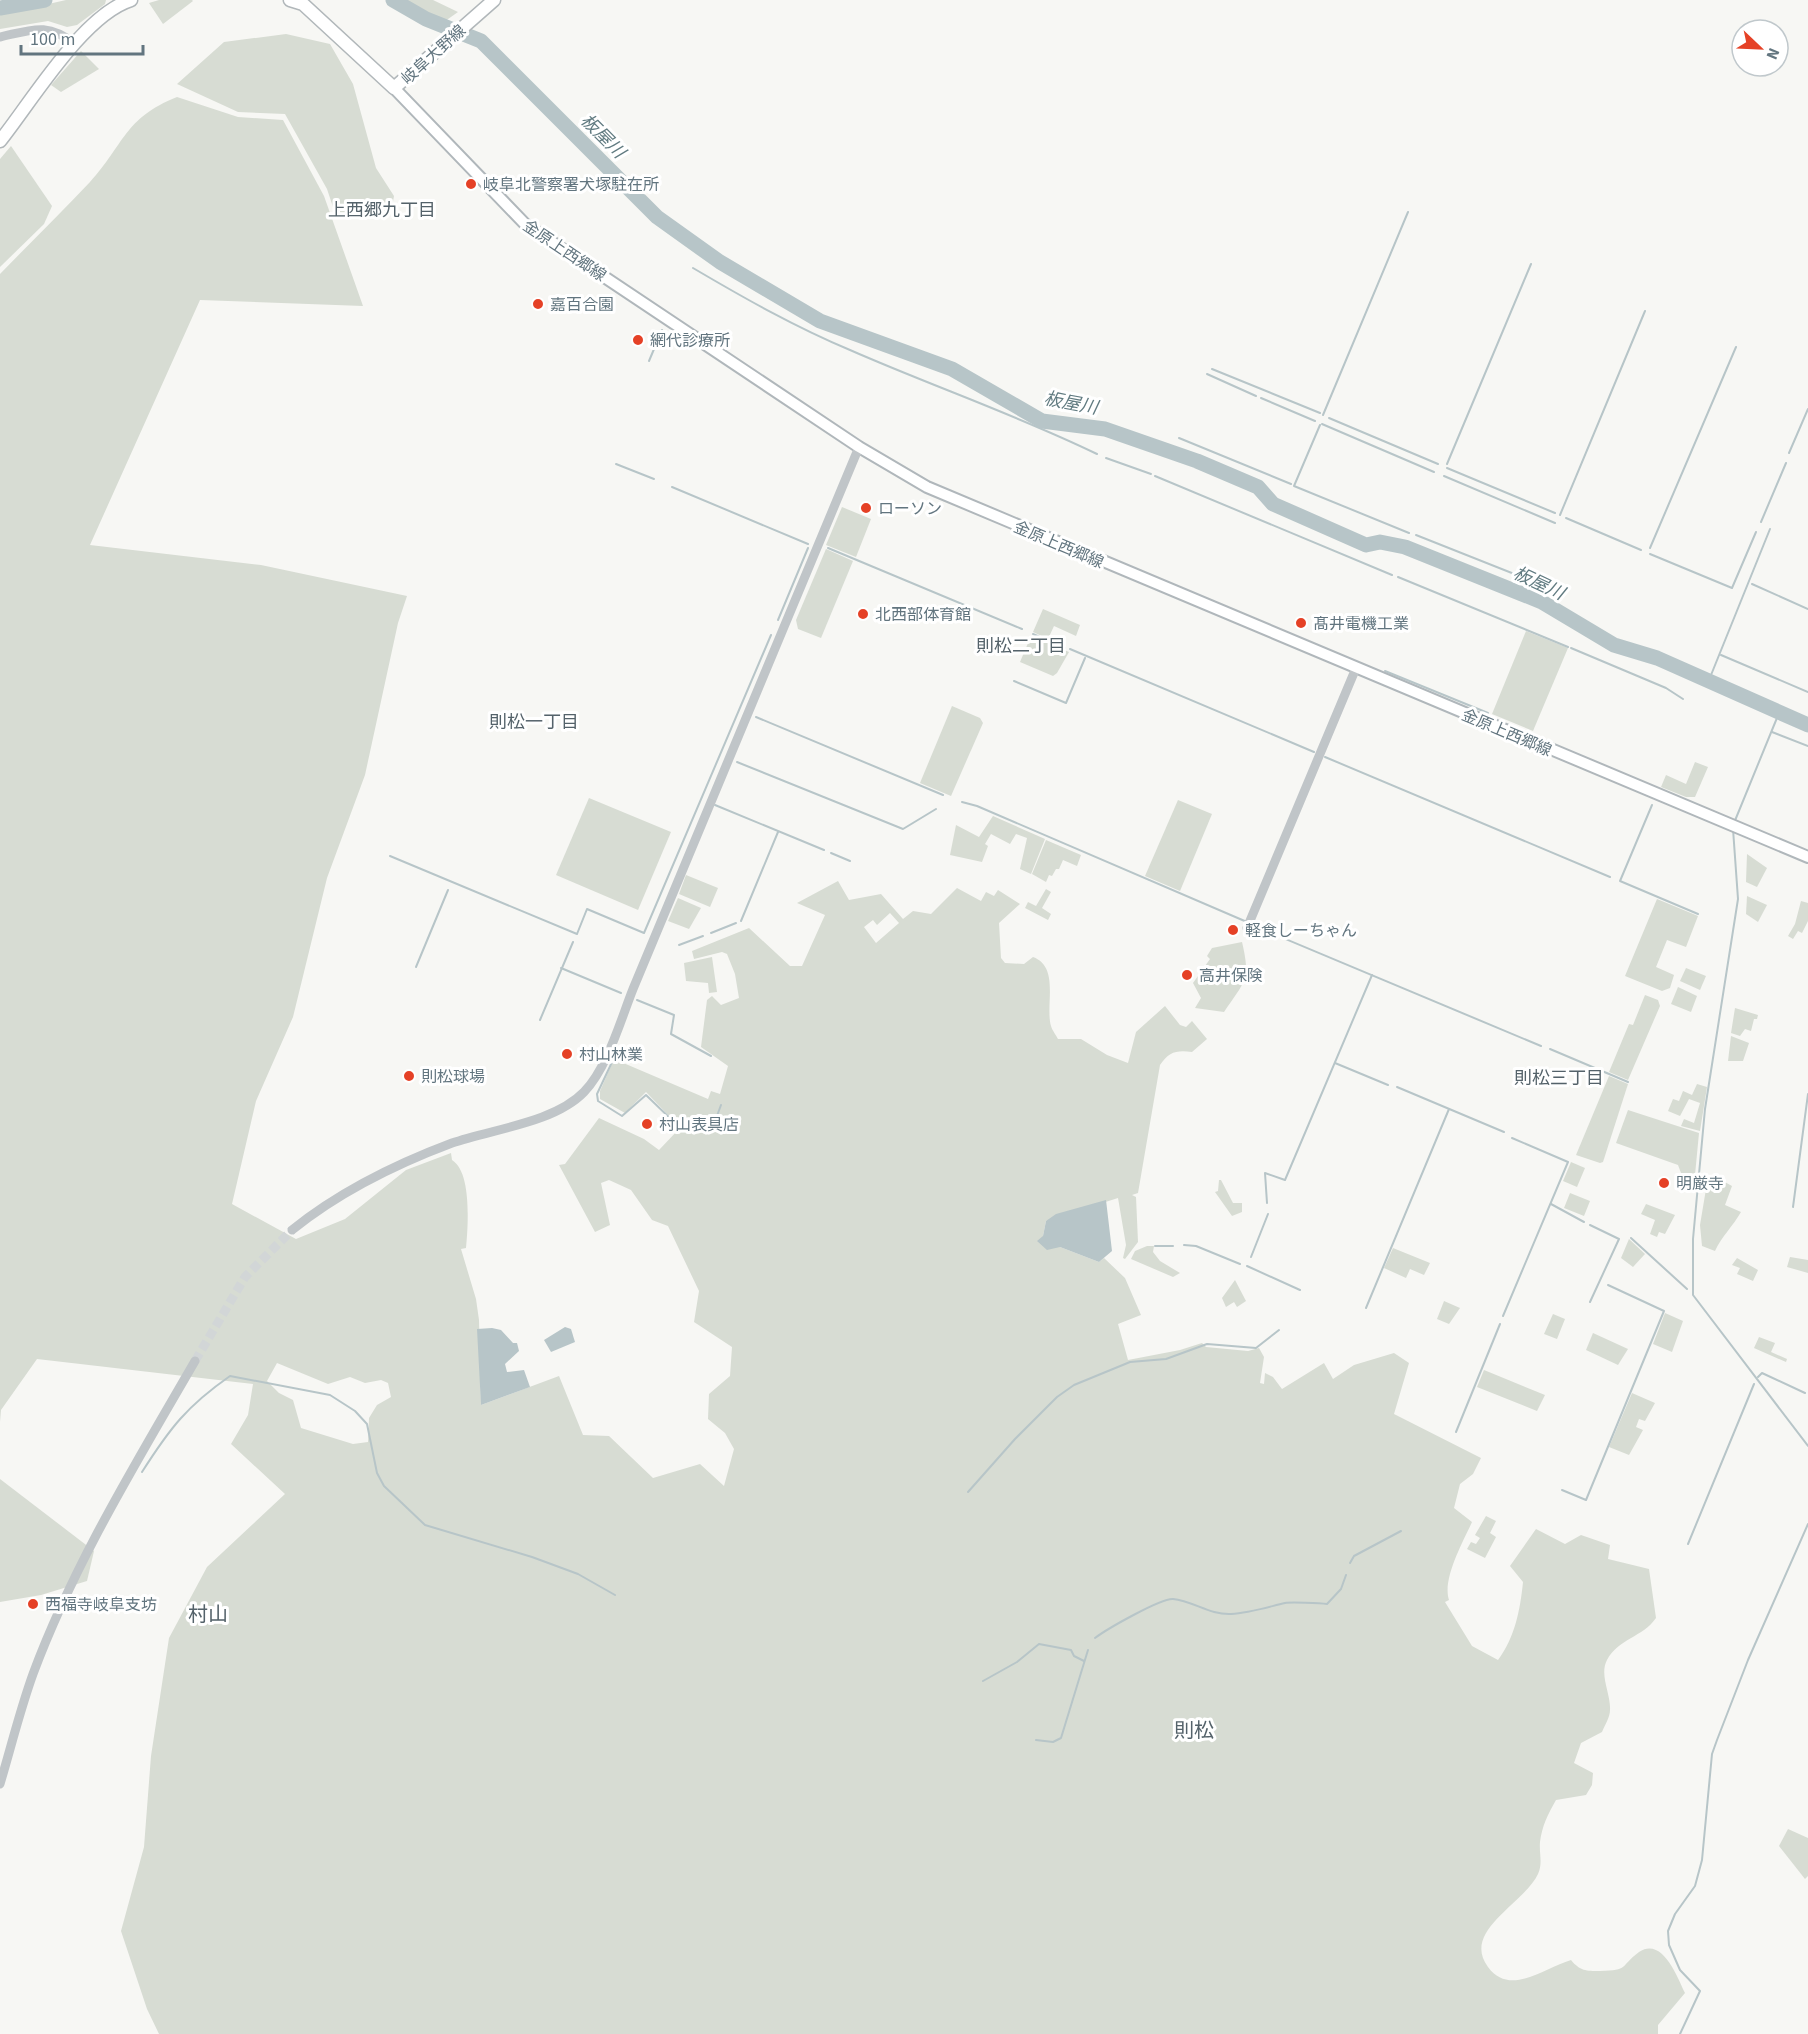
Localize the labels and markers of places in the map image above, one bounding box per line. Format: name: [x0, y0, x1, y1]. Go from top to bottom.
place label: 岐阜北警察署犬塚駐在所: [483, 174, 659, 196]
marker: 岐阜北警察署犬塚駐在所: [464, 177, 478, 191]
place label: 嘉百合園: [550, 294, 614, 316]
marker: 嘉百合園: [531, 297, 545, 311]
place label: 網代診療所: [650, 330, 730, 352]
marker: 網代診療所: [631, 333, 645, 347]
place label: ローソン: [878, 498, 942, 520]
marker: ローソン: [859, 501, 873, 515]
place label: 北西部体育館: [875, 604, 971, 626]
marker: 北西部体育館: [856, 607, 870, 621]
place label: 髙井電機工業: [1313, 613, 1409, 635]
marker: 髙井電機工業: [1294, 616, 1308, 630]
place label: 軽食しーちゃん: [1245, 920, 1357, 942]
marker: 軽食しーちゃん: [1226, 923, 1240, 937]
place label: 高井保険: [1199, 965, 1263, 987]
marker: 高井保険: [1180, 968, 1194, 982]
place label: 村山林業: [579, 1044, 643, 1066]
marker: 村山林業: [560, 1047, 574, 1061]
place label: 則松球場: [421, 1066, 485, 1088]
marker: 則松球場: [402, 1069, 416, 1083]
place label: 村山表具店: [659, 1114, 739, 1136]
marker: 村山表具店: [640, 1117, 654, 1131]
place label: 明厳寺: [1676, 1173, 1724, 1195]
marker: 明厳寺: [1657, 1176, 1671, 1190]
place label: 西福寺岐阜支坊: [45, 1594, 157, 1616]
marker: 西福寺岐阜支坊: [26, 1597, 40, 1611]

